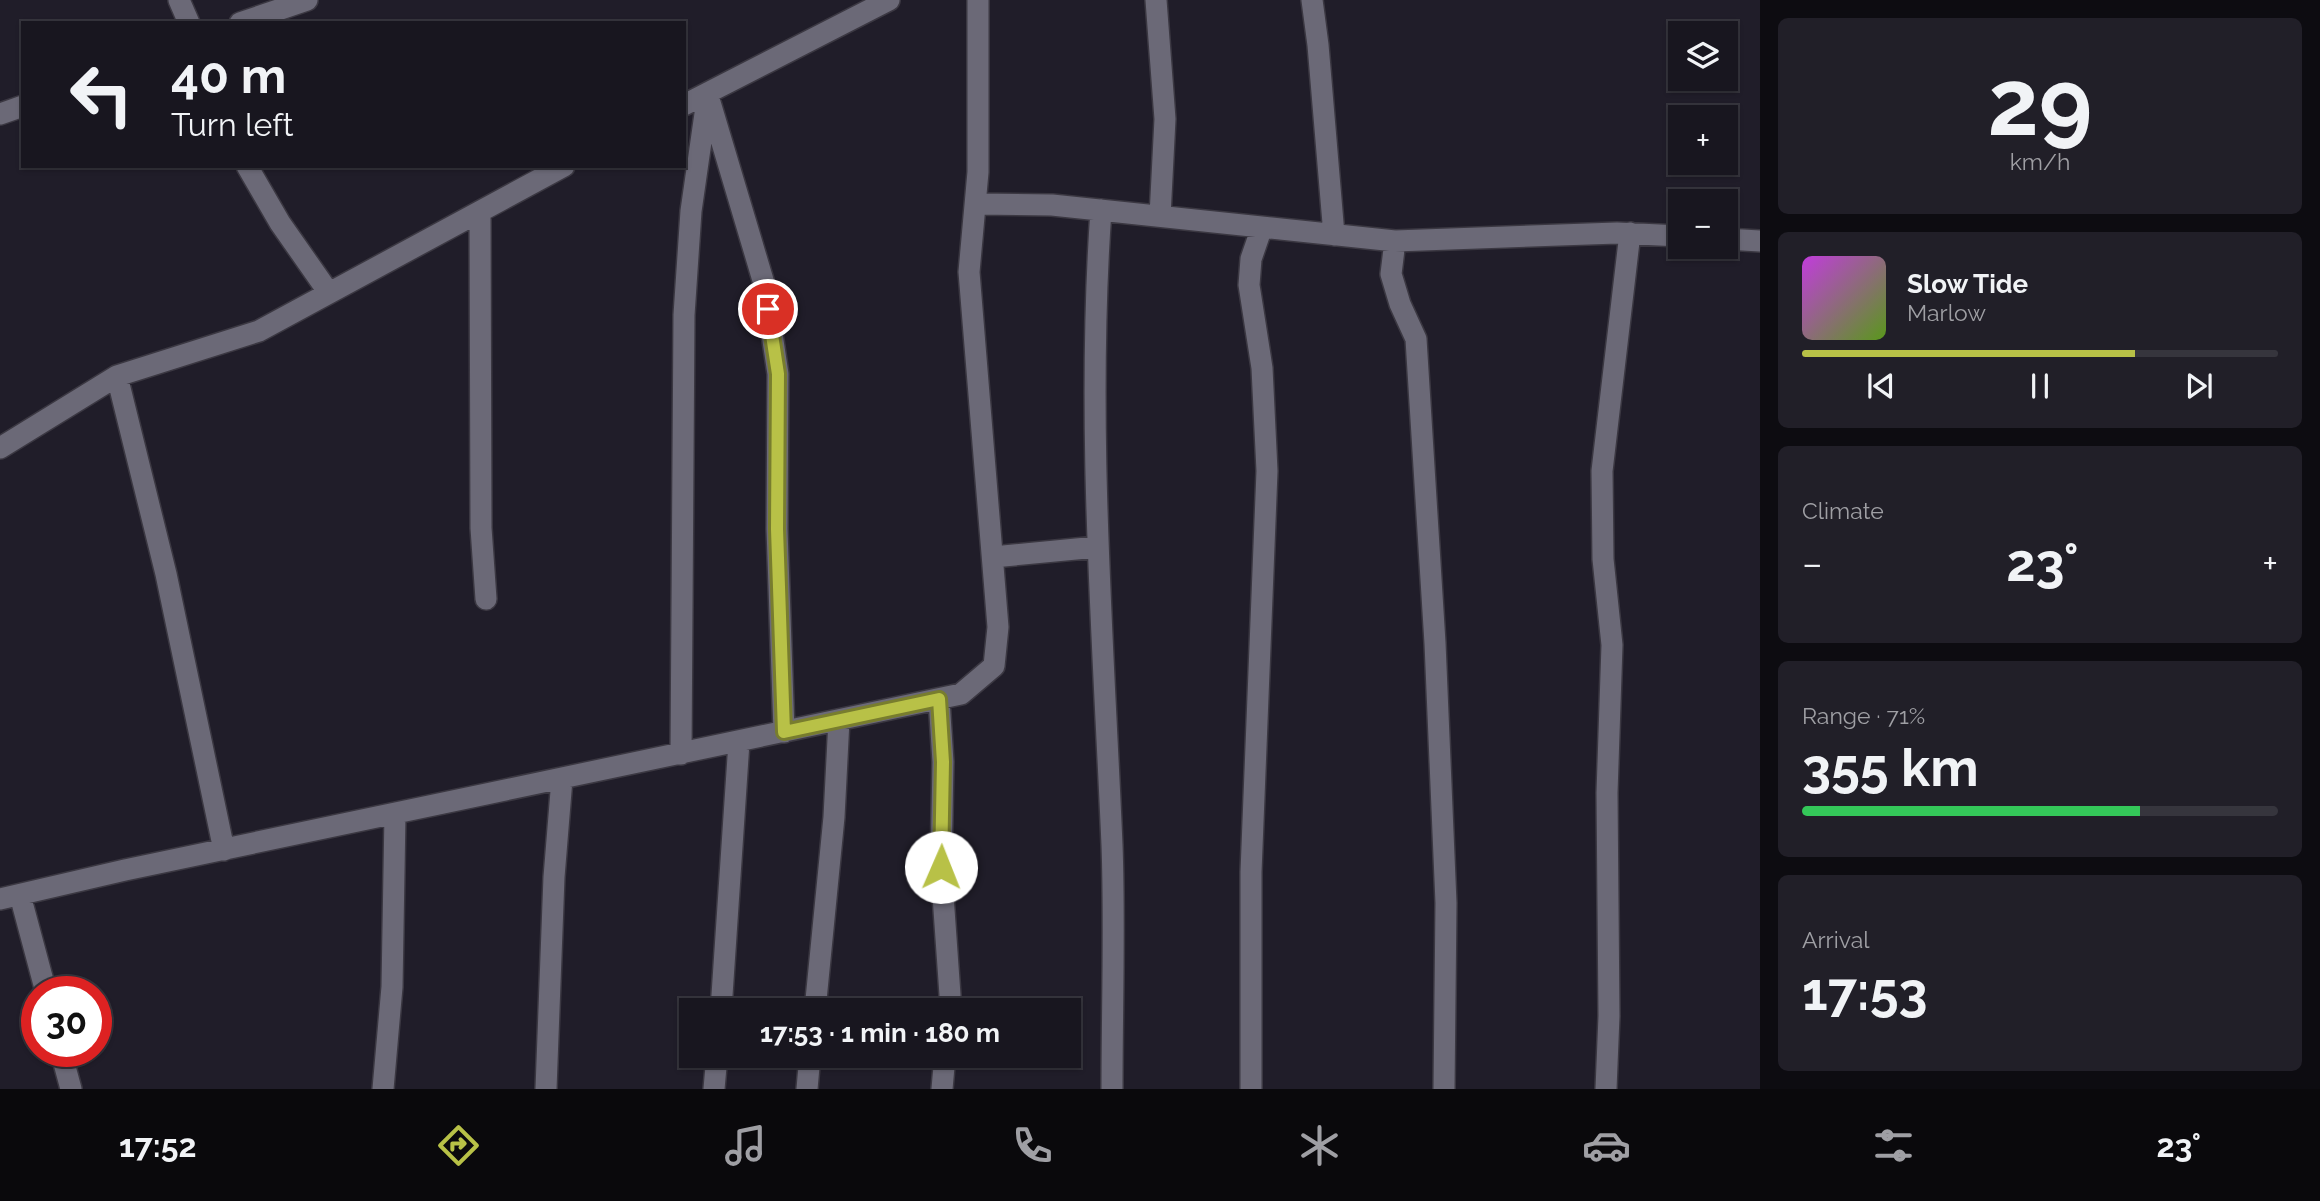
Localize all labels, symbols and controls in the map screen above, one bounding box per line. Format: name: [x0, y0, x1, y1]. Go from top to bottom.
map controls: [1668, 21, 1738, 259]
button: layers: [1668, 21, 1738, 91]
text: 40 m: [171, 47, 286, 104]
icon: left: [56, 49, 147, 140]
text: 29: [1988, 49, 2092, 156]
button: +: [1668, 105, 1738, 175]
text: Turn left: [171, 106, 293, 143]
text: km/h: [2010, 148, 2070, 175]
button: −: [1668, 189, 1738, 259]
text: Slow Tide: [1907, 269, 2028, 299]
pin: [738, 279, 798, 339]
icon: arrive: [749, 290, 787, 328]
text: Marlow: [1907, 299, 1986, 326]
icon: previous: [1862, 367, 1900, 405]
icon: pause: [2021, 367, 2059, 405]
icon: next: [2180, 367, 2218, 405]
text: Climate: [1802, 497, 1884, 524]
text: 23°: [2006, 532, 2079, 593]
text: −: [1802, 541, 1822, 586]
text: +: [2262, 541, 2278, 586]
text: Range · 71%: [1802, 702, 1925, 729]
text: 355 km: [1802, 737, 1979, 798]
position arrow: [904, 830, 978, 904]
text: Arrival: [1802, 926, 1869, 953]
text: 17:53: [1802, 961, 1928, 1022]
speed limit sign: 30: [21, 976, 112, 1067]
text: 17:53 · 1 min · 180 m: [760, 1018, 1000, 1048]
icon: directions: [434, 1121, 483, 1170]
icon: music: [721, 1121, 770, 1170]
icon: phone: [1008, 1121, 1057, 1170]
icon: climate: [1295, 1121, 1344, 1170]
icon: car: [1582, 1121, 1631, 1170]
icon: filters: [1869, 1121, 1918, 1170]
text: 17:52: [119, 1127, 196, 1164]
text: 23°: [2156, 1127, 2201, 1164]

